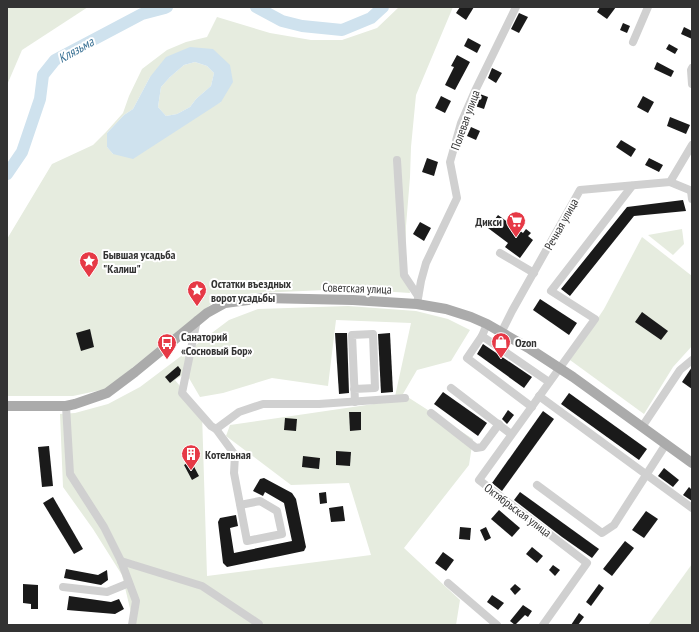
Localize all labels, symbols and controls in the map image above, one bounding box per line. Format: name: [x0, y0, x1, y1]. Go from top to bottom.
water label: Клязьма: [55, 33, 97, 67]
street label: Полевая улица: [447, 88, 483, 152]
street label: Речная улица: [541, 195, 581, 252]
supermarket icon: Дикси: [505, 210, 527, 238]
place label: Дикси: [475, 214, 502, 229]
place label: Бывшая усадьба "Калиш": [103, 247, 175, 276]
place icon: Бывшая усадьба "Калиш": [78, 250, 100, 278]
place label: Остатки въездных ворот усадьбы: [211, 276, 292, 305]
place icon: Остатки въездных ворот усадьбы: [186, 279, 208, 307]
street label: Советская улица: [322, 279, 392, 297]
place label: Санаторий «Сосновый Бор»: [181, 329, 253, 358]
shop icon: Ozon: [490, 331, 512, 359]
bus stop icon: Санаторий «Сосновый Бор»: [156, 332, 178, 360]
place label: Ozon: [515, 335, 537, 350]
building icon: Котельная: [180, 443, 202, 471]
place label: Котельная: [205, 447, 251, 462]
street label: Октябрьская улица: [482, 480, 555, 540]

